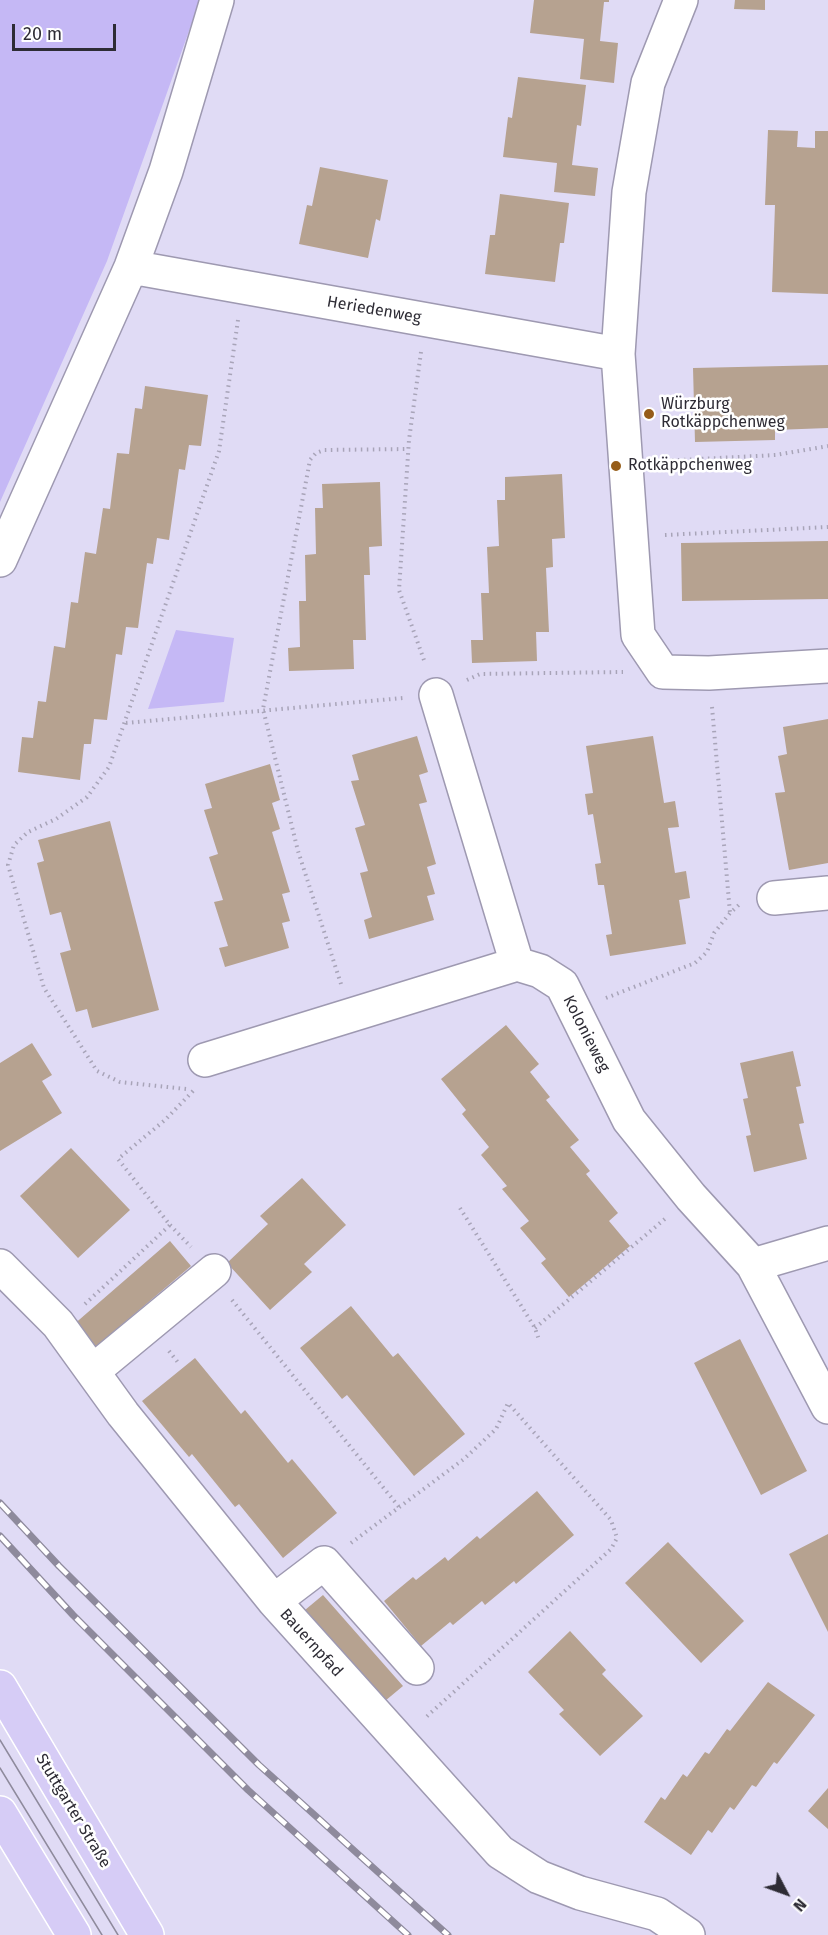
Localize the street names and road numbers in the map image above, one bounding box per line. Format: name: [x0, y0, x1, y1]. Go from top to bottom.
street label: Heriedenweg: [325, 292, 423, 328]
street label: Kolonieweg: [558, 992, 614, 1076]
street label: Bauernpfad: [275, 1605, 347, 1681]
street label: Stuttgarter Straße: [31, 1750, 115, 1872]

